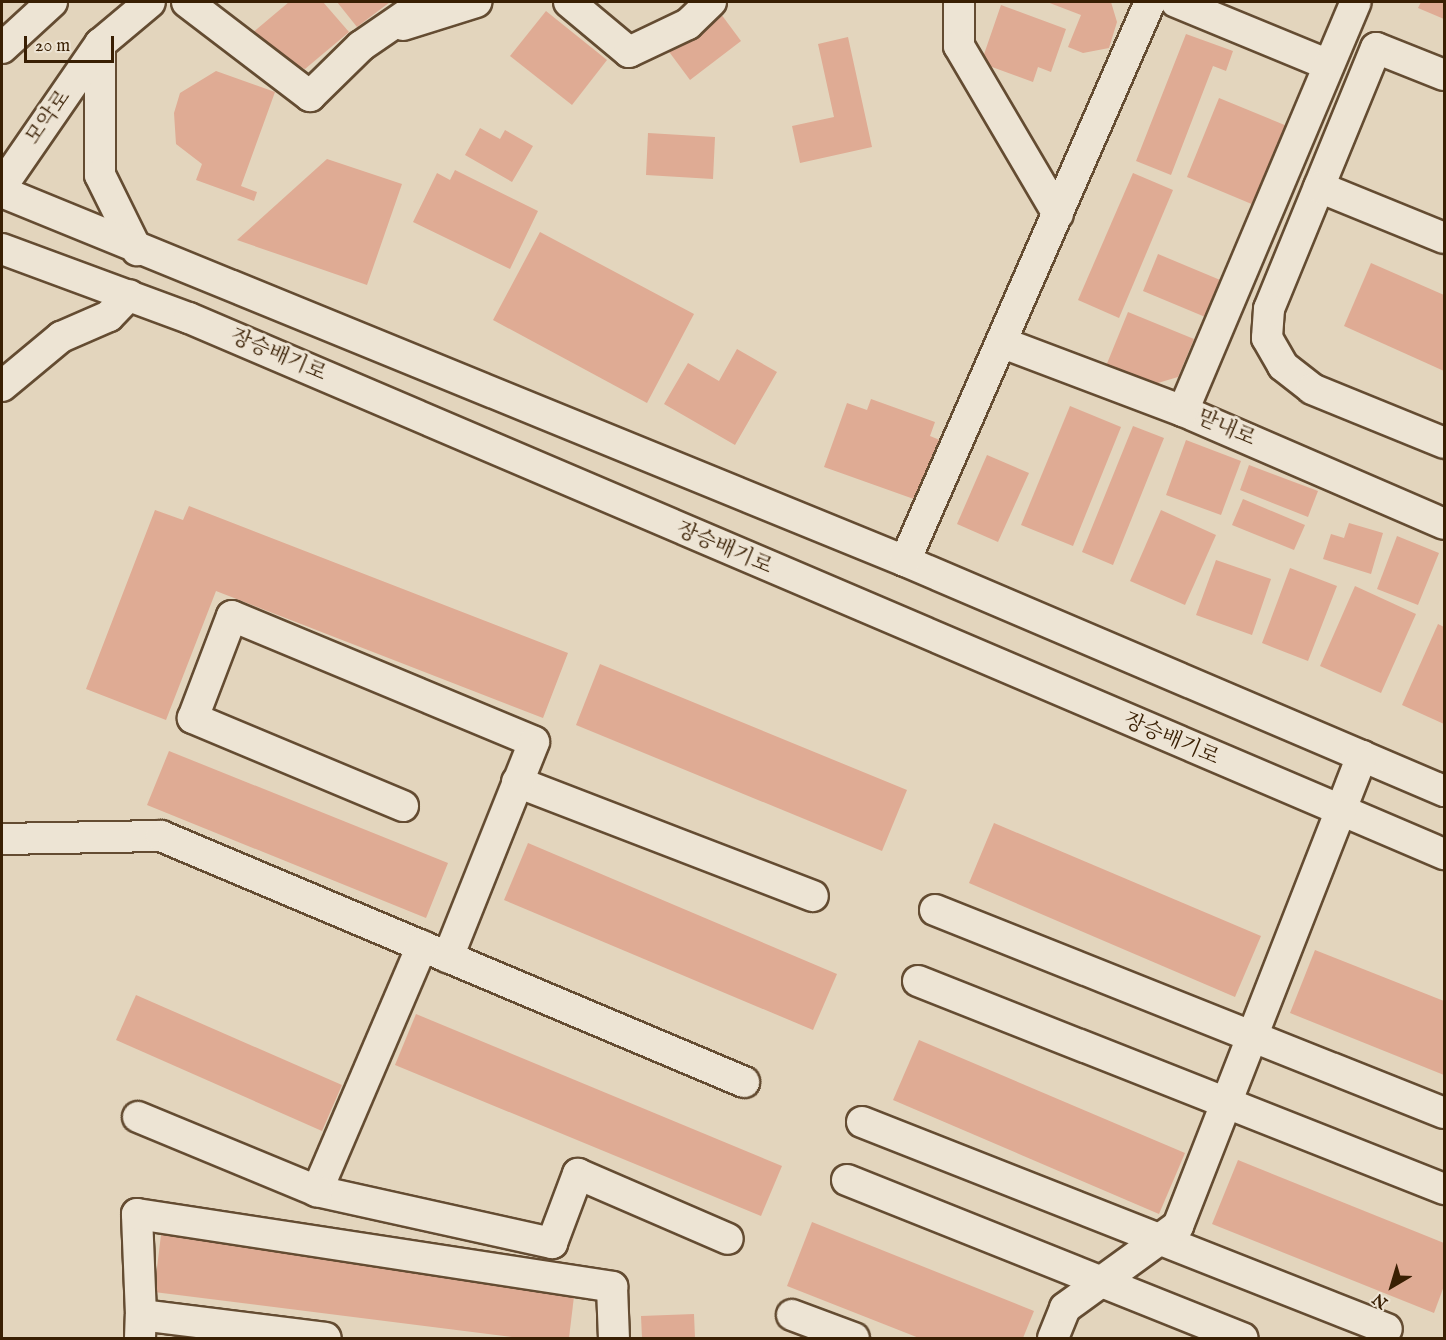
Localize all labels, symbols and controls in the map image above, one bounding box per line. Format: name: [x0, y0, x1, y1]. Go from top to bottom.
scale bar: [27, 24, 117, 62]
text: 20 m: [35, 35, 70, 58]
street label: 모악로: [21, 86, 77, 150]
street label: 장승배기로: [226, 325, 330, 387]
street label: 맏내로: [1193, 406, 1259, 452]
street label: 장승배기로: [672, 518, 776, 580]
street label: 장승배기로: [1119, 709, 1223, 771]
north arrow: [1362, 1256, 1422, 1316]
text: N: [1369, 1288, 1393, 1312]

